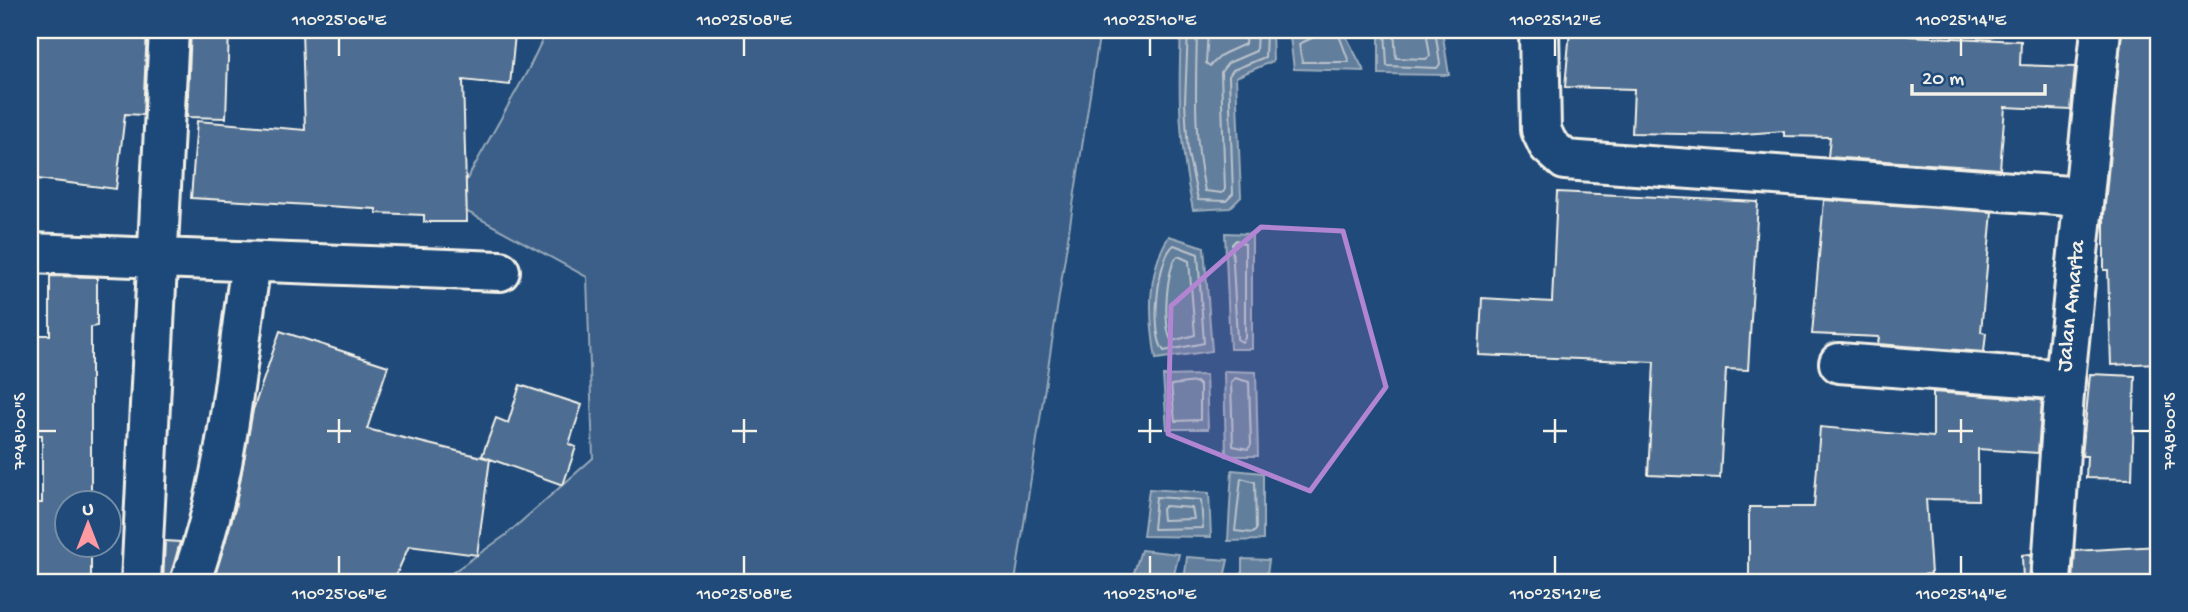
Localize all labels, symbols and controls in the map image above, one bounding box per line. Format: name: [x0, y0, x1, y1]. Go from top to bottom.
text: 110°25'06"E: [291, 11, 387, 32]
text: 110°25'08"E: [696, 11, 792, 32]
text: 110°25'10"E: [1103, 11, 1197, 32]
text: 110°25'12"E: [1509, 11, 1601, 32]
text: 110°25'14"E: [1915, 11, 2007, 32]
scale bar: [1912, 52, 2044, 96]
text: 20 m: [1922, 68, 1964, 93]
street label: Jalan Amarta: [2052, 238, 2092, 373]
text: 7°48'00"S: [11, 392, 32, 470]
text: 7°48'00"S: [2161, 392, 2182, 470]
north arrow: [52, 490, 122, 560]
text: U: [83, 499, 94, 522]
text: 110°25'06"E: [291, 585, 387, 606]
text: 110°25'08"E: [696, 585, 792, 606]
text: 110°25'10"E: [1103, 585, 1197, 606]
text: 110°25'12"E: [1509, 585, 1601, 606]
text: 110°25'14"E: [1915, 585, 2007, 606]

